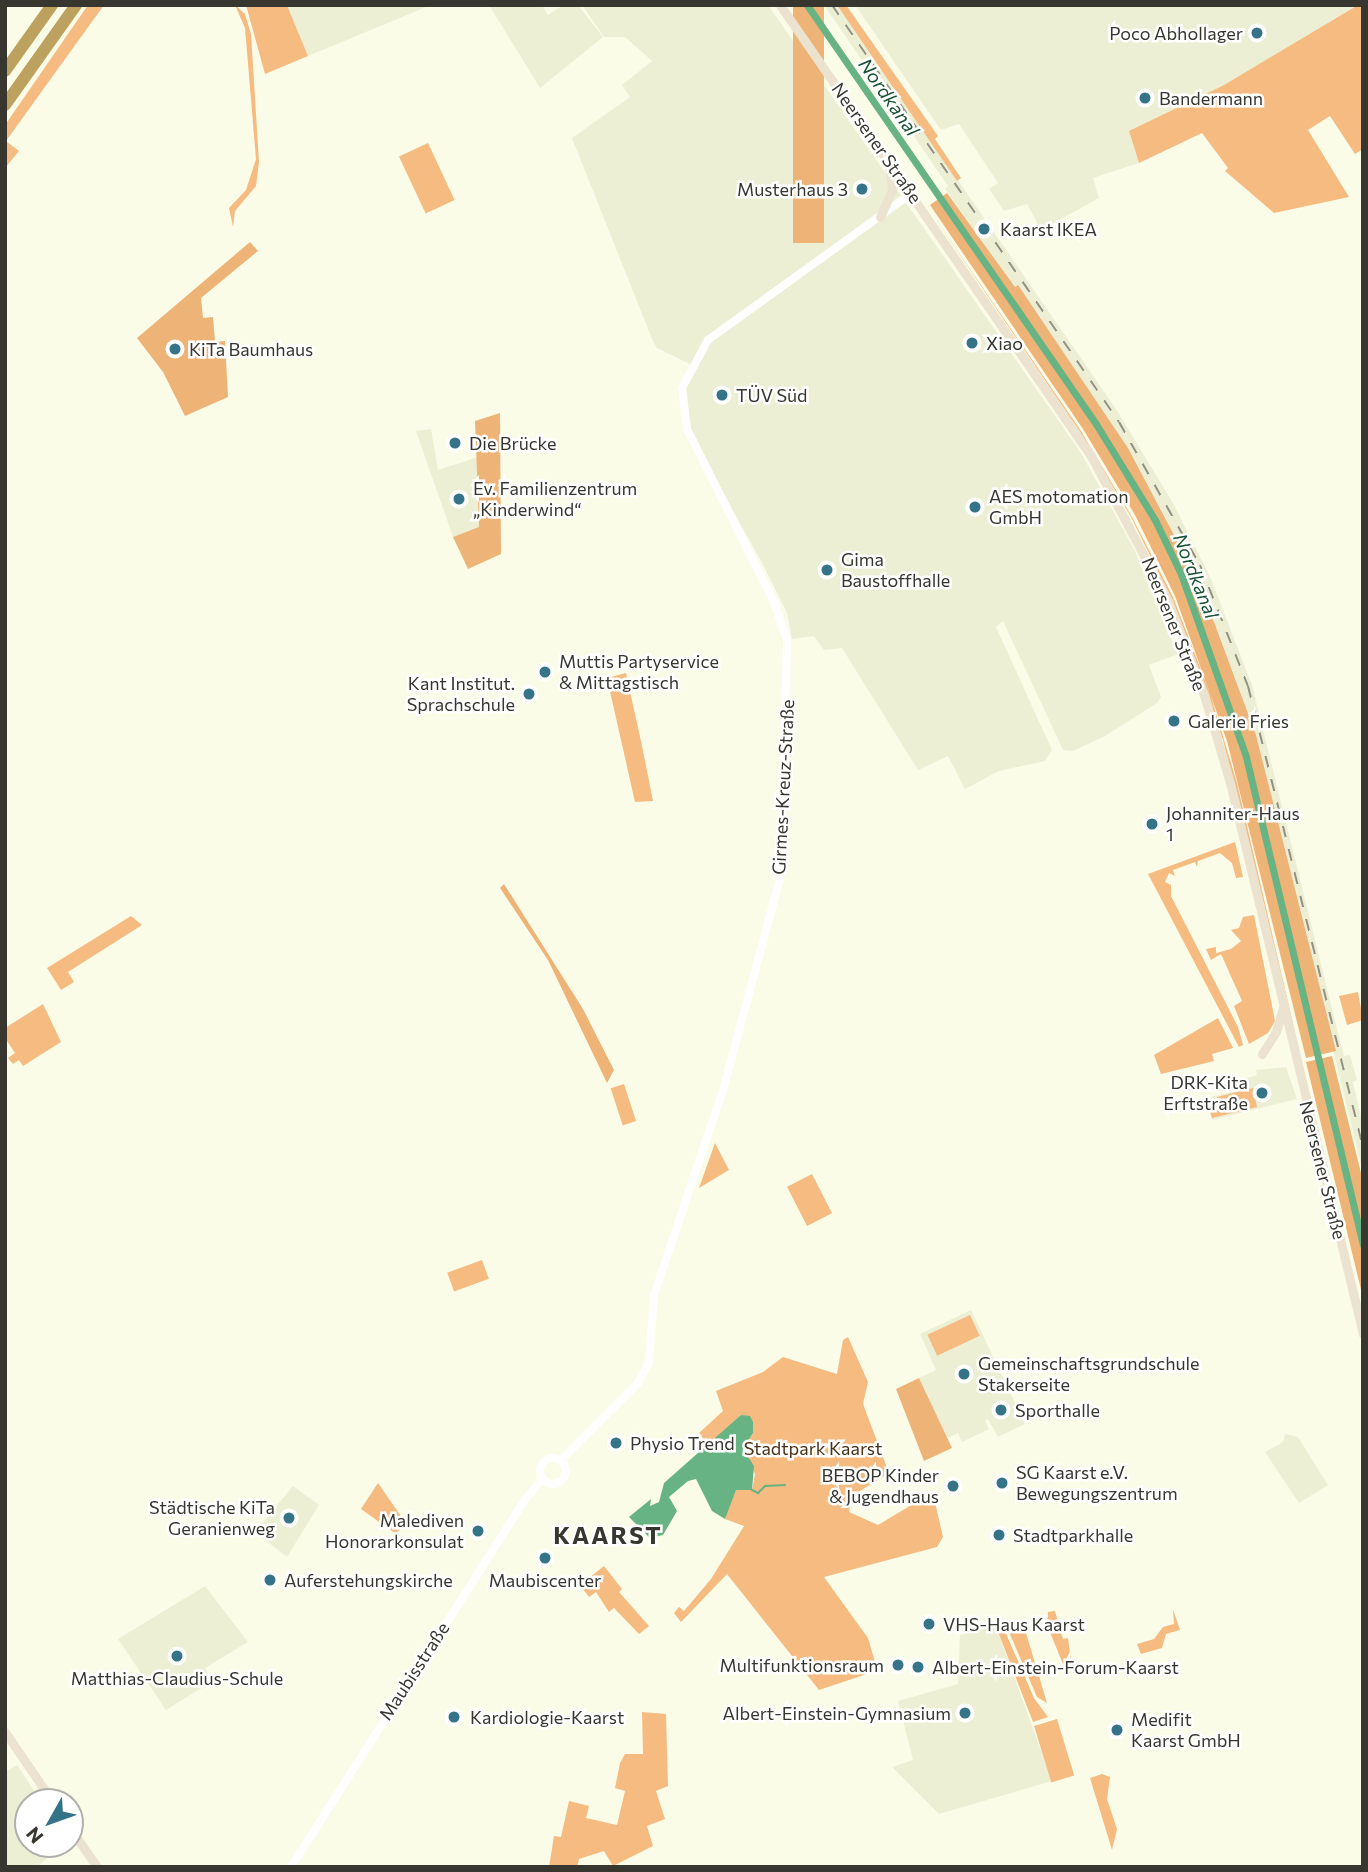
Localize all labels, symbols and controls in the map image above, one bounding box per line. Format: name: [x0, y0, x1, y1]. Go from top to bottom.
place label: Poco Abhollager: [1109, 22, 1243, 44]
marker: Poco Abhollager: [1249, 25, 1265, 41]
water label: Nordkanal: [854, 54, 924, 140]
street label: Neersener Straße: [827, 79, 927, 207]
place label: Bandermann: [1159, 87, 1263, 109]
marker: Bandermann: [1137, 90, 1153, 106]
place label: Musterhaus 3: [737, 178, 848, 200]
marker: Musterhaus 3: [854, 181, 870, 197]
place label: Kaarst IKEA: [1000, 218, 1097, 240]
marker: Kaarst IKEA: [974, 219, 994, 239]
place label: Xiao: [986, 332, 1023, 354]
marker: Xiao: [964, 335, 980, 351]
place label: KiTa Baumhaus: [189, 338, 313, 360]
marker: KiTa Baumhaus: [167, 341, 183, 357]
place label: TÜV Süd: [736, 384, 807, 406]
marker: TÜV Süd: [714, 387, 730, 403]
place label: Die Brücke: [469, 432, 556, 454]
marker: Die Brücke: [447, 435, 463, 451]
place label: Ev. Familienzentrum „Kinderwind“: [473, 478, 637, 520]
place label: AES motomation GmbH: [989, 486, 1129, 528]
marker: Ev. Familienzentrum „Kinderwind“: [451, 491, 467, 507]
marker: AES motomation GmbH: [967, 499, 983, 515]
water label: Nordkanal: [1169, 530, 1223, 622]
place label: Gima Baustoffhalle: [841, 549, 950, 592]
street label: Neersener Straße: [1137, 554, 1211, 694]
marker: Gima Baustoffhalle: [819, 562, 835, 578]
place label: Muttis Partyservice & Mittagstisch: [559, 651, 719, 694]
marker: Muttis Partyservice & Mittagstisch: [537, 664, 553, 680]
place label: Kant Institut. Sprachschule: [407, 673, 515, 716]
marker: Kant Institut. Sprachschule: [521, 686, 537, 702]
street label: Girmes-Kreuz-Straße: [768, 699, 798, 875]
place label: Galerie Fries: [1188, 710, 1289, 732]
marker: Galerie Fries: [1166, 713, 1182, 729]
place label: Johanniter-Haus 1: [1166, 803, 1300, 846]
marker: Johanniter-Haus 1: [1144, 816, 1160, 832]
place label: DRK-Kita Erftstraße: [1163, 1072, 1248, 1114]
marker: DRK-Kita Erftstraße: [1254, 1085, 1270, 1101]
street label: Neersener Straße: [1295, 1098, 1351, 1242]
place label: Gemeinschaftsgrundschule Stakerseite: [978, 1353, 1200, 1396]
marker: Gemeinschaftsgrundschule Stakerseite: [956, 1366, 972, 1382]
place label: Sporthalle: [1015, 1399, 1100, 1421]
marker: Sporthalle: [993, 1402, 1009, 1418]
place label: Physio Trend: [630, 1432, 735, 1454]
marker: Physio Trend: [608, 1435, 624, 1451]
park label: Stadtpark Kaarst: [744, 1437, 882, 1459]
place label: SG Kaarst e.V. Bewegungszentrum: [1016, 1462, 1178, 1504]
place label: BEBOP Kinder & Jugendhaus: [822, 1465, 939, 1508]
marker: SG Kaarst e.V. Bewegungszentrum: [994, 1475, 1010, 1491]
marker: BEBOP Kinder & Jugendhaus: [945, 1478, 961, 1494]
place label: Städtische KiTa Geranienweg: [149, 1497, 275, 1540]
marker: Städtische KiTa Geranienweg: [281, 1510, 297, 1526]
place label: Malediven Honorarkonsulat: [325, 1510, 464, 1552]
district label: KAARST: [554, 1521, 662, 1549]
marker: Malediven Honorarkonsulat: [470, 1523, 486, 1539]
place label: Stadtparkhalle: [1013, 1524, 1133, 1546]
marker: Stadtparkhalle: [991, 1527, 1007, 1543]
marker: Maubiscenter: [537, 1550, 553, 1566]
place label: Auferstehungskirche: [284, 1569, 453, 1591]
place label: Maubiscenter: [489, 1569, 601, 1591]
marker: Auferstehungskirche: [262, 1572, 278, 1588]
place label: VHS-Haus Kaarst: [943, 1613, 1085, 1635]
marker: VHS-Haus Kaarst: [921, 1616, 937, 1632]
street label: Maubisstraße: [374, 1618, 454, 1724]
marker: Matthias-Claudius-Schule: [169, 1648, 185, 1664]
place label: Multifunktionsraum: [720, 1654, 884, 1676]
place label: Albert-Einstein-Forum-Kaarst: [932, 1656, 1179, 1678]
marker: Multifunktionsraum: [890, 1657, 906, 1673]
marker: Albert-Einstein-Forum-Kaarst: [910, 1659, 926, 1675]
place label: Matthias-Claudius-Schule: [71, 1667, 283, 1689]
place label: Albert-Einstein-Gymnasium: [723, 1702, 951, 1724]
marker: Albert-Einstein-Gymnasium: [957, 1705, 973, 1721]
place label: Kardiologie-Kaarst: [470, 1706, 624, 1728]
marker: Kardiologie-Kaarst: [444, 1707, 464, 1727]
place label: Medifit Kaarst GmbH: [1131, 1709, 1241, 1752]
marker: Medifit Kaarst GmbH: [1109, 1722, 1125, 1738]
north arrow: [14, 1788, 84, 1858]
text: N: [21, 1823, 47, 1848]

